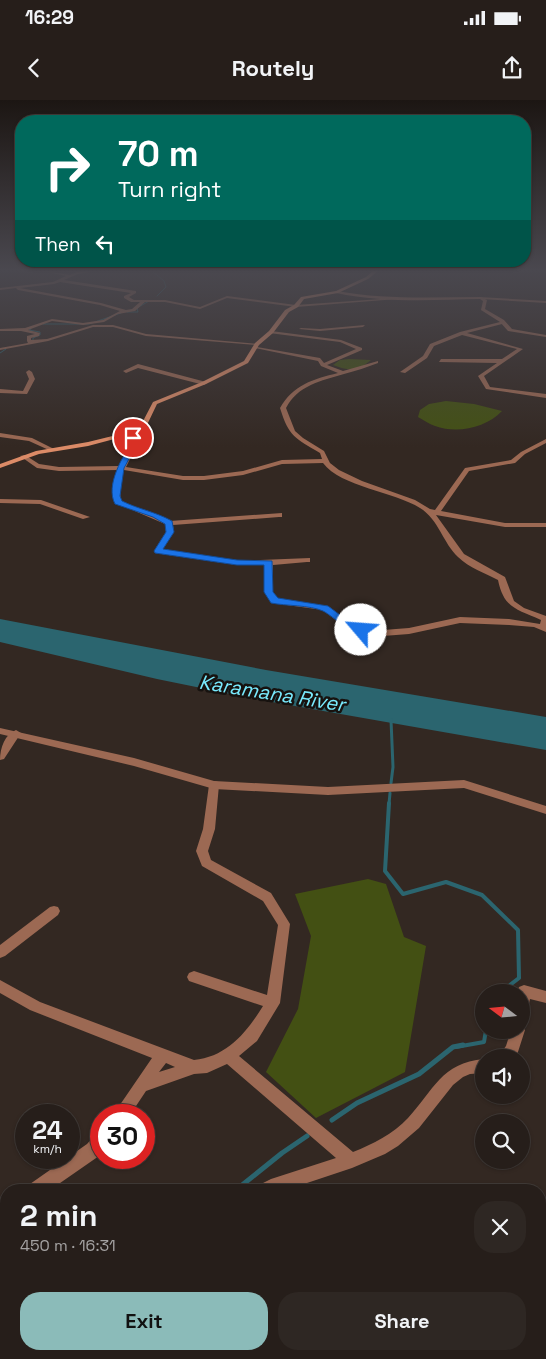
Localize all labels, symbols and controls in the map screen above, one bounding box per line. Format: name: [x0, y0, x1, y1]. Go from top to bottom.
text: 16:29: [25, 5, 74, 30]
icon: back: [20, 54, 48, 82]
text: Routely: [232, 54, 314, 82]
icon: share: [498, 54, 526, 82]
text: 70 m: [118, 132, 199, 176]
icon: right: [35, 135, 100, 200]
text: Turn right: [118, 175, 221, 203]
icon: left: [91, 230, 119, 258]
text: Then: [35, 232, 81, 257]
pin: [112, 417, 154, 459]
icon: arrive: [119, 424, 147, 452]
position arrow: [334, 603, 386, 655]
water label: Karamana River: [197, 669, 349, 718]
north arrow: [475, 984, 530, 1039]
map controls: [475, 984, 530, 1169]
button: sound: [475, 1049, 530, 1104]
speed limit sign: 30: [90, 1104, 155, 1169]
text: 24: [32, 1114, 63, 1146]
button: search: [475, 1114, 530, 1169]
text: km/h: [33, 1141, 62, 1157]
text: 2 min: [20, 1196, 98, 1235]
button: close: [474, 1201, 526, 1253]
text: 450 m · 16:31: [20, 1235, 116, 1256]
button: Exit: [20, 1292, 268, 1350]
button: Share: [278, 1292, 526, 1350]

